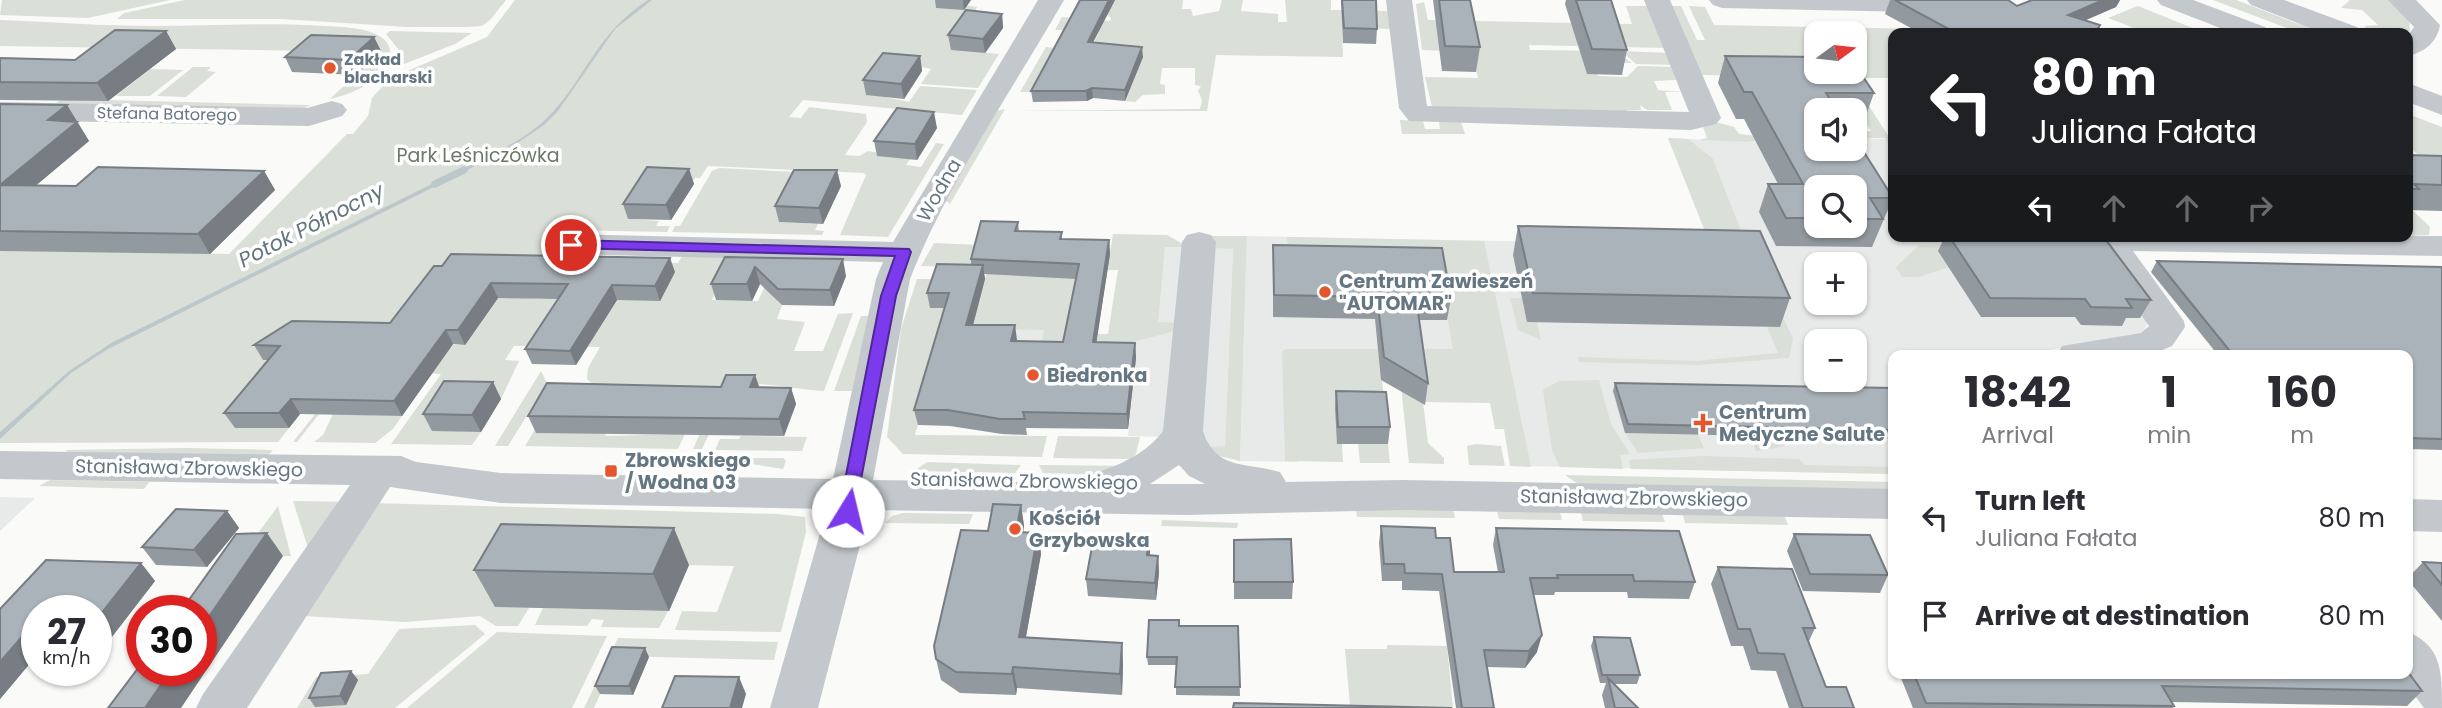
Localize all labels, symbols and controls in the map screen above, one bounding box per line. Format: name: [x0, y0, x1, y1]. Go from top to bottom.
north arrow: [1804, 21, 1867, 84]
map controls: [1804, 21, 1867, 392]
text: 80 m: [2031, 44, 2157, 112]
place label: Zakład blacharski: [344, 48, 432, 89]
icon: left: [1916, 56, 2007, 147]
marker: Zakład blacharski: [322, 60, 338, 76]
button: sound: [1804, 98, 1867, 161]
street label: Stefana Batorego: [97, 101, 237, 127]
text: Juliana Fałata: [2031, 109, 2257, 154]
park label: Park Leśniczówka: [396, 142, 560, 169]
street label: Wodna: [910, 154, 968, 226]
water label: Potok Północny: [233, 175, 390, 274]
button: search: [1804, 175, 1867, 238]
icon: left: [2022, 189, 2060, 227]
icon: ahead: [2095, 189, 2133, 227]
icon: ahead: [2168, 189, 2206, 227]
icon: right: [2241, 189, 2279, 227]
pin: [541, 215, 601, 275]
icon: arrive: [552, 226, 590, 264]
button: +: [1804, 252, 1867, 315]
place label: Centrum Zawieszeń "AUTOMAR": [1339, 268, 1533, 317]
marker: Centrum Zawieszeń "AUTOMAR": [1317, 284, 1333, 300]
button: −: [1804, 329, 1867, 392]
place label: Biedronka: [1047, 362, 1147, 389]
text: 18:42: [1964, 363, 2071, 422]
text: 1: [2161, 363, 2177, 422]
text: 160: [2267, 363, 2337, 422]
marker: Biedronka: [1025, 367, 1041, 383]
place label: Centrum Medyczne Salute: [1719, 399, 1885, 448]
marker: Centrum Medyczne Salute: [1693, 413, 1713, 433]
text: Arrival: [1981, 419, 2054, 451]
text: min: [2147, 419, 2191, 451]
text: m: [2290, 419, 2314, 451]
place label: Zbrowskiego / Wodna 03: [625, 447, 751, 496]
street label: Stanisława Zbrowskiego: [75, 453, 303, 483]
marker: Zbrowskiego / Wodna 03: [603, 463, 619, 479]
street label: Stanisława Zbrowskiego: [910, 466, 1138, 496]
position arrow: [811, 474, 885, 548]
street label: Stanisława Zbrowskiego: [1520, 483, 1748, 513]
text: Turn left: [1975, 483, 2086, 519]
icon: left: [1916, 499, 1954, 537]
text: 80 m: [2319, 500, 2385, 536]
place label: Kościół Grzybowska: [1029, 505, 1150, 554]
marker: Kościół Grzybowska: [1007, 521, 1023, 537]
text: Juliana Fałata: [1975, 522, 2138, 554]
speed limit sign: 30: [126, 595, 217, 686]
icon: arrive: [1916, 597, 1954, 635]
text: Arrive at destination: [1975, 598, 2250, 634]
text: 80 m: [2319, 598, 2385, 634]
text: 27: [47, 607, 86, 656]
text: km/h: [43, 645, 90, 670]

